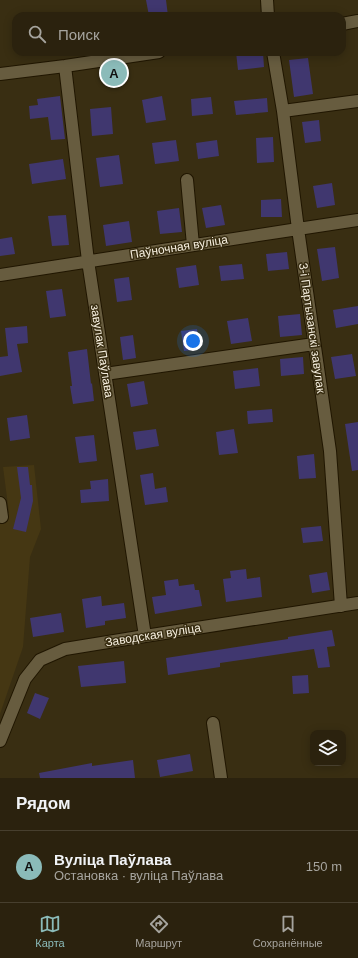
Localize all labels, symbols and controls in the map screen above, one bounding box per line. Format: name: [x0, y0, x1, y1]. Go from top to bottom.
search box: [12, 12, 346, 56]
icon: search: [26, 23, 48, 45]
text: Поиск: [58, 26, 100, 43]
pin: A: [101, 58, 127, 88]
street label: Паўночная вуліца: [129, 232, 229, 262]
street label: 3-і Партызанскі завулак: [296, 262, 328, 395]
street label: завулак Паўлава: [88, 303, 116, 399]
your location: [183, 331, 203, 351]
street label: Заводская вуліца: [104, 620, 202, 649]
map controls: [310, 730, 346, 766]
button: layers: [310, 730, 346, 766]
text: Рядом: [16, 794, 71, 813]
text: Вуліца Паўлава: [54, 851, 171, 868]
text: A: [24, 859, 34, 874]
text: 150 m: [306, 859, 342, 874]
text: Остановка · вуліца Паўлава: [54, 868, 223, 883]
tab: Карта: [35, 913, 65, 949]
tab: Маршрут: [135, 913, 182, 949]
tab: Сохранённые: [253, 913, 323, 949]

